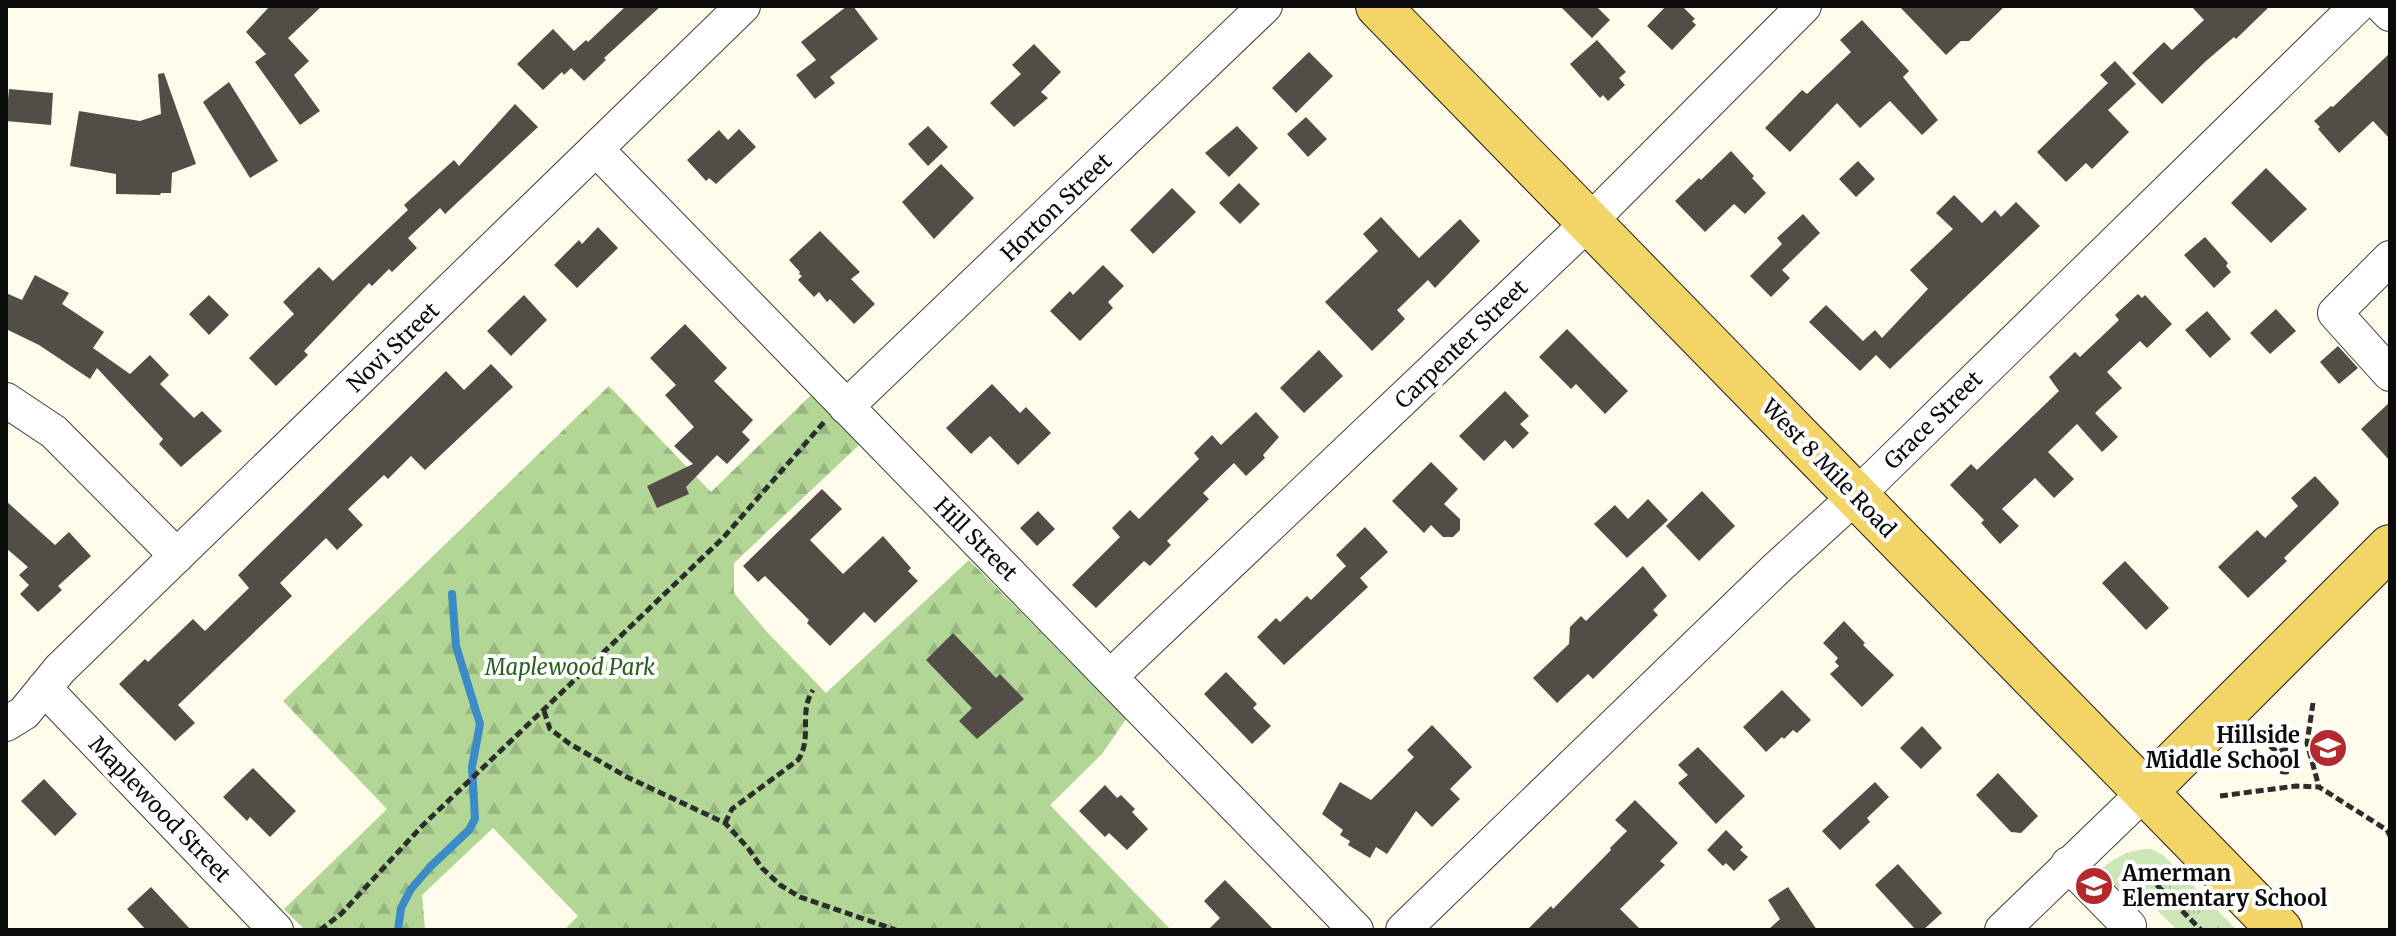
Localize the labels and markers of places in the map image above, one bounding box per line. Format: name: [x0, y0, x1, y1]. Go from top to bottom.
place label: Hillside Middle School: [2146, 721, 2300, 774]
school or university icon: Hillside Middle School: [2307, 727, 2349, 769]
place label: Amerman Elementary School: [2121, 859, 2327, 912]
school or university icon: Amerman Elementary School: [2073, 865, 2115, 907]

